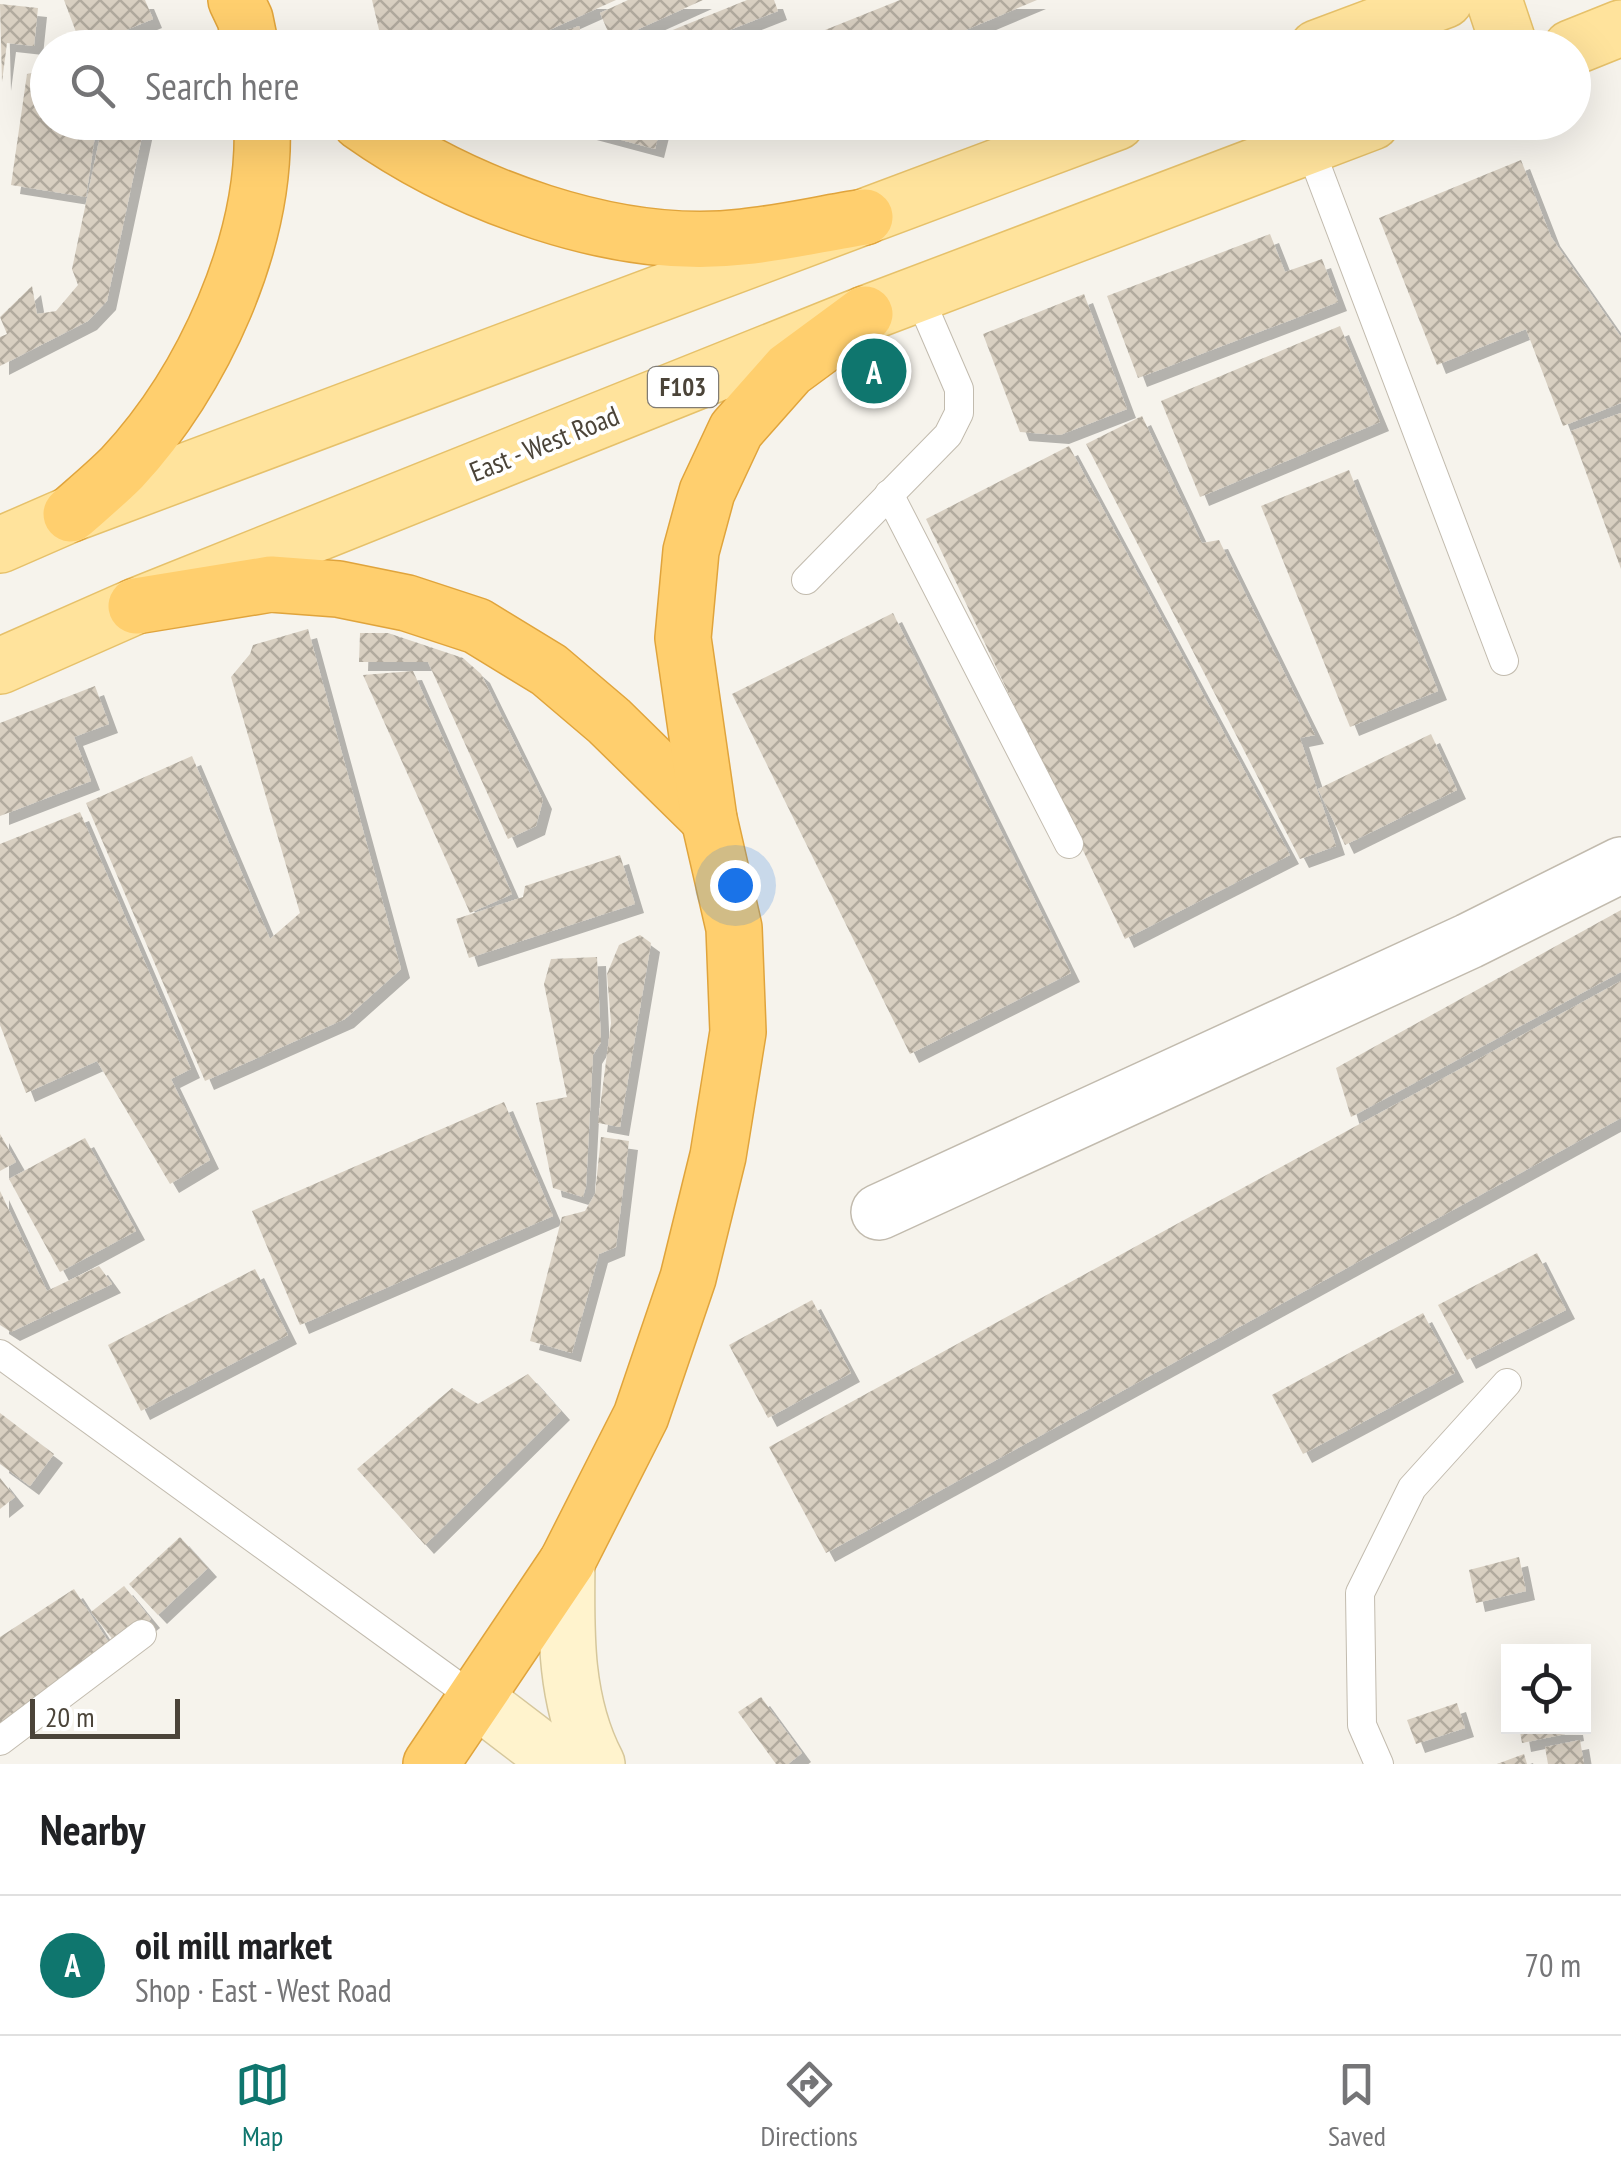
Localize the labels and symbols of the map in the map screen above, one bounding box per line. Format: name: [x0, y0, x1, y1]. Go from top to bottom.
pin: A: [842, 334, 906, 408]
road number: F103: [648, 367, 718, 407]
street label: East - West Road: [464, 396, 624, 490]
your location: [710, 860, 761, 911]
scale bar: [30, 1694, 180, 1738]

